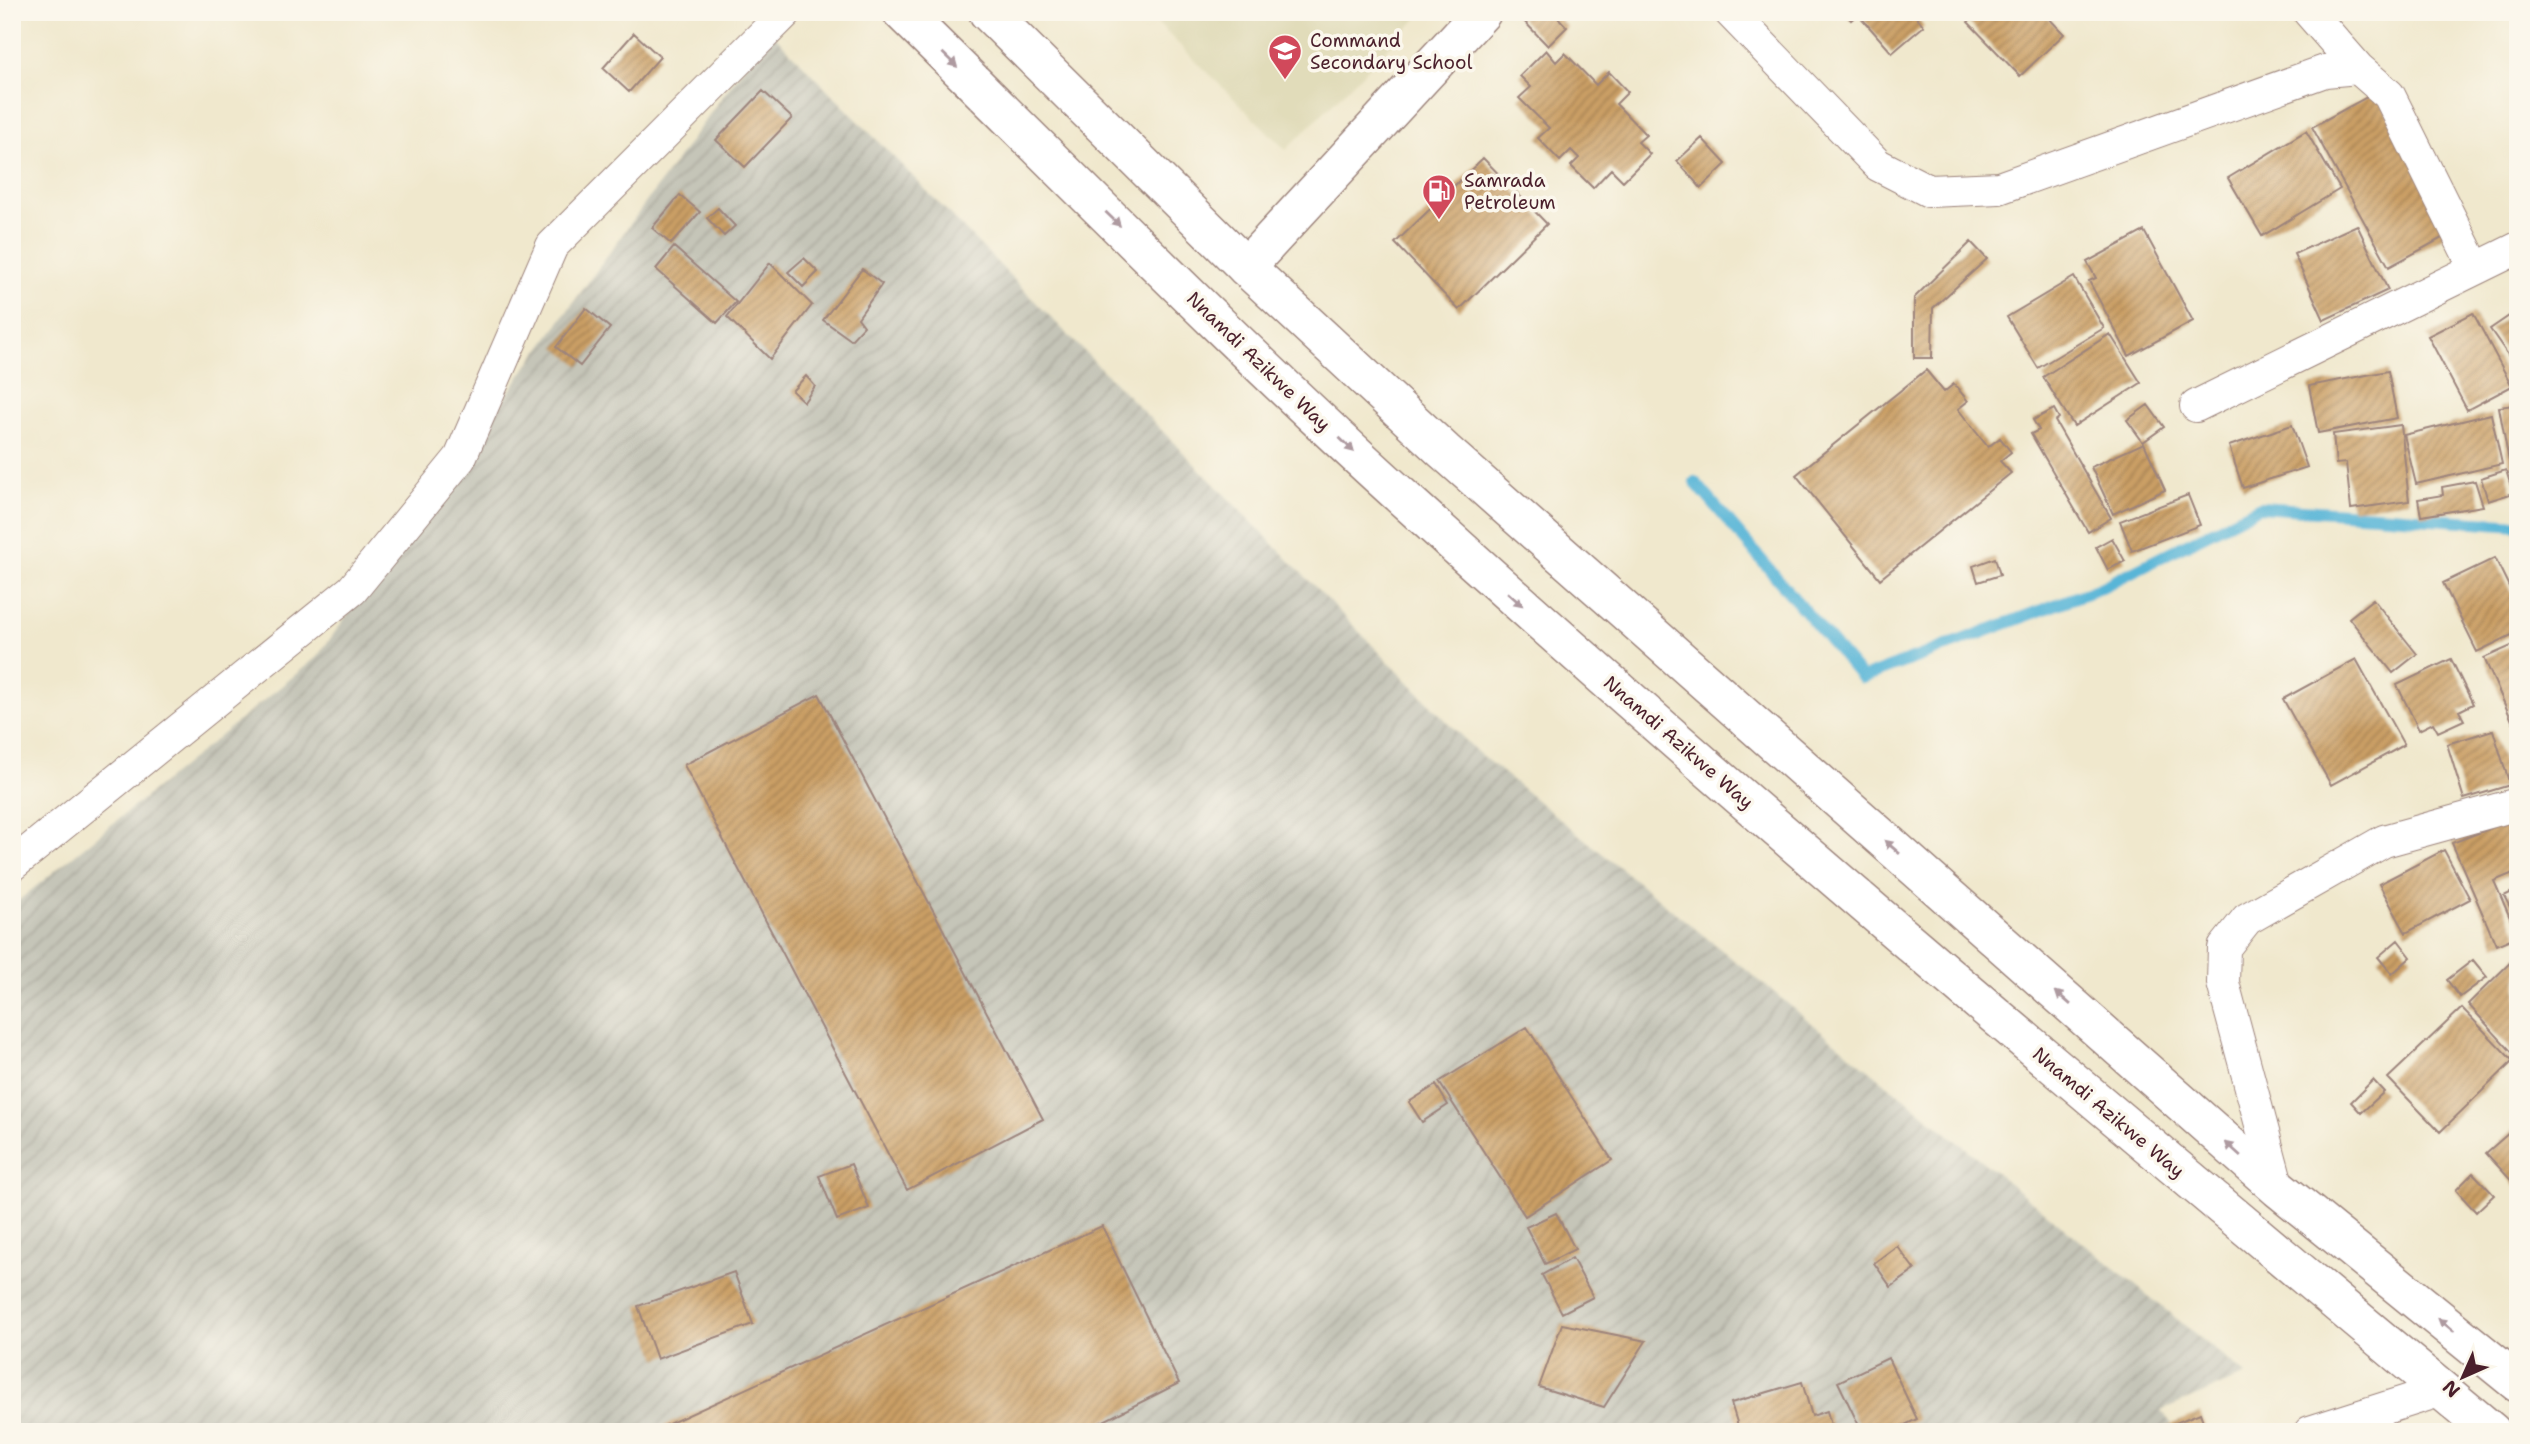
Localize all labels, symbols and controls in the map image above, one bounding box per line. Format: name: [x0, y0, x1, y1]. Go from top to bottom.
place label: Command Secondary School: [1310, 28, 1473, 75]
school or university icon: Command Secondary School: [1266, 32, 1304, 81]
one-way arrow: [942, 51, 958, 68]
place label: Samrada Petroleum: [1464, 168, 1556, 215]
fuel station icon: Samrada Petroleum: [1420, 172, 1458, 221]
one-way arrow: [1104, 211, 1121, 228]
street label: Nnamdi Azikwe Way: [1181, 286, 1336, 437]
one-way arrow: [1338, 437, 1355, 453]
one-way arrow: [1506, 590, 1523, 606]
street label: Nnamdi Azikwe Way: [1598, 670, 1759, 815]
one-way arrow: [1884, 840, 1901, 856]
one-way arrow: [2055, 990, 2072, 1006]
street label: Nnamdi Azikwe Way: [2027, 1041, 2190, 1183]
one-way arrow: [2225, 1141, 2242, 1157]
one-way arrow: [2437, 1318, 2454, 1333]
north arrow: [2428, 1342, 2498, 1412]
text: N: [2437, 1375, 2465, 1403]

